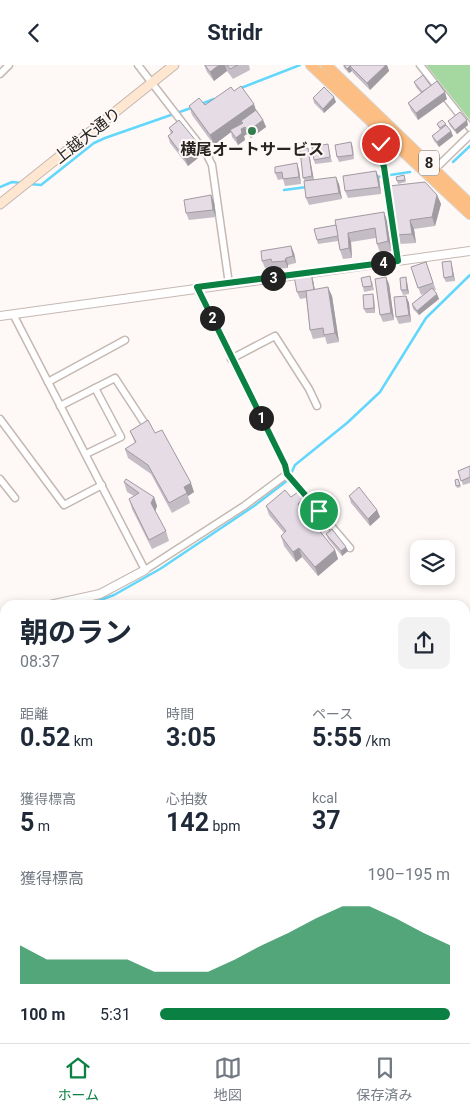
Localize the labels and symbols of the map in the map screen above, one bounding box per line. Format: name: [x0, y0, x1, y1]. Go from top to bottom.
street label: 上越大通り: [50, 103, 125, 168]
pin: [360, 123, 402, 165]
marker: 横尾オートサービス: [246, 125, 258, 137]
place label: 横尾オートサービス: [180, 140, 324, 159]
road number: 8: [419, 151, 439, 175]
pin: 4: [370, 251, 396, 275]
pin: 3: [260, 265, 286, 291]
pin: 2: [200, 305, 224, 331]
pin: 1: [248, 405, 274, 431]
pin: [298, 490, 340, 532]

